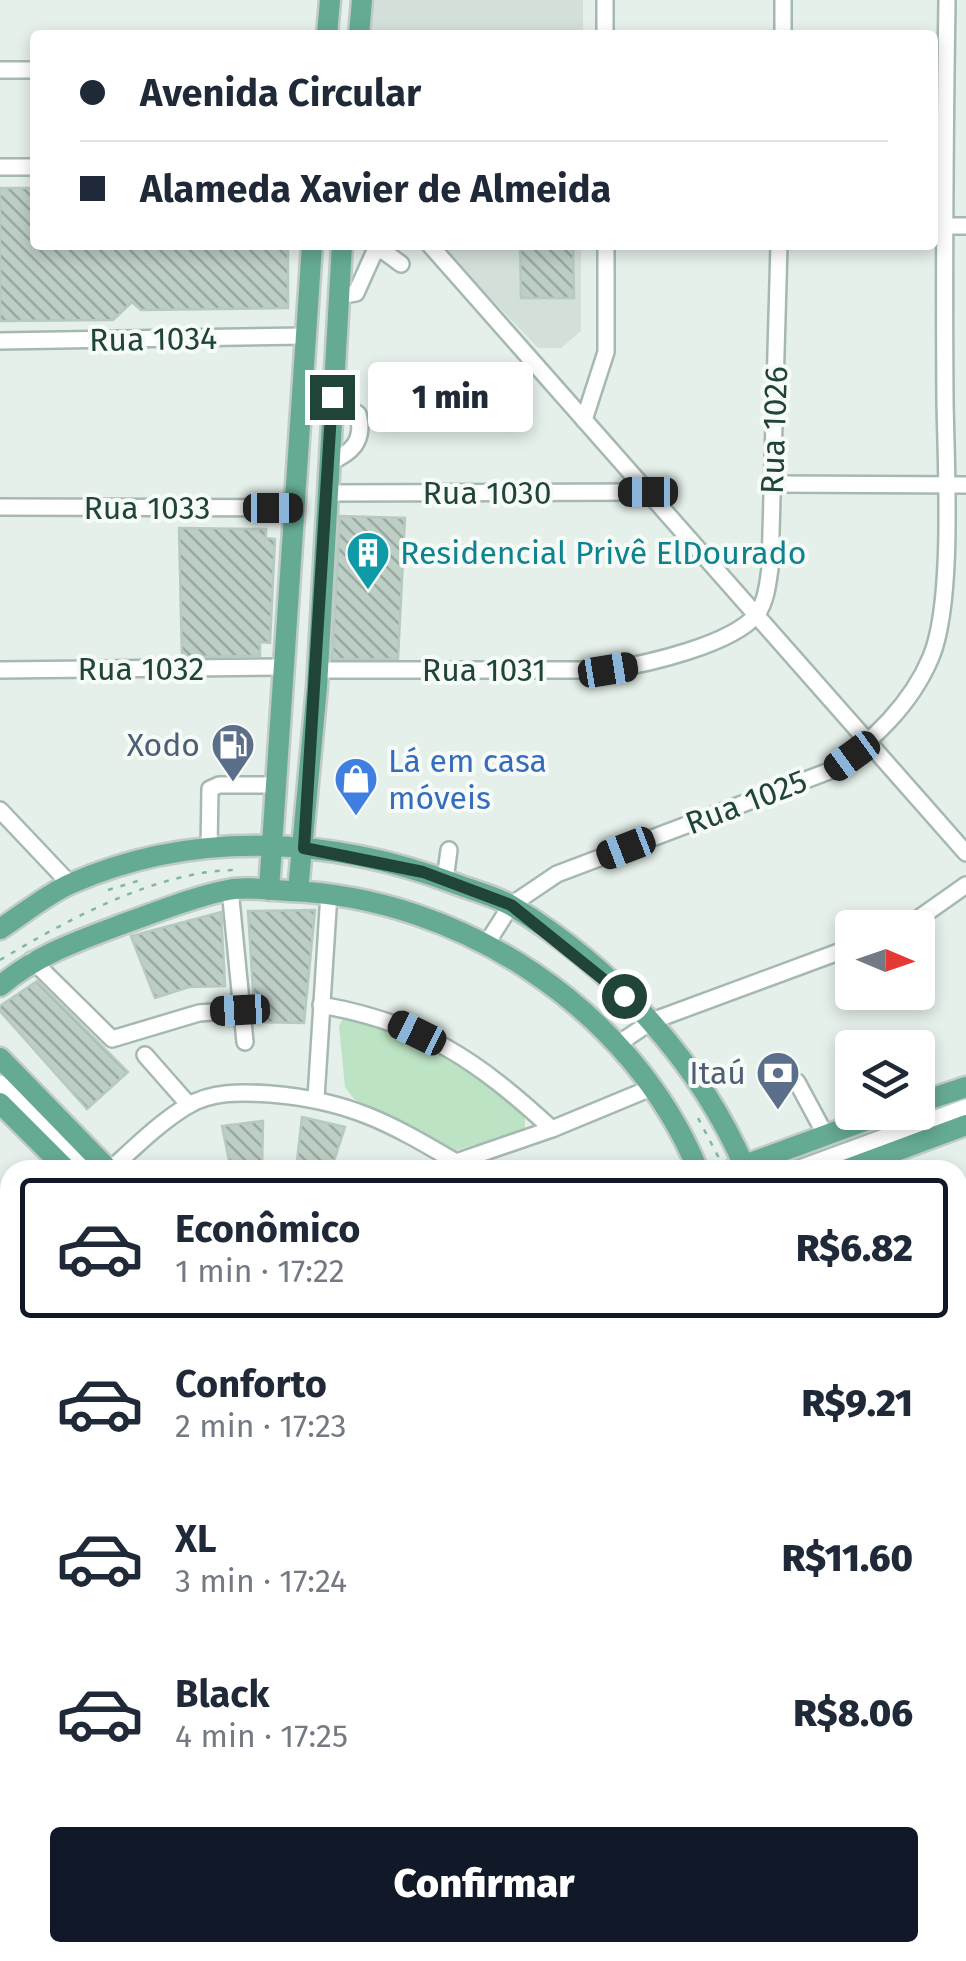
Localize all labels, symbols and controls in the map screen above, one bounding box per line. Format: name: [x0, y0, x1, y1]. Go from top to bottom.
text: Avenida Circular: [140, 70, 421, 116]
text: Alameda Xavier de Almeida: [140, 166, 611, 212]
street label: Rua 1034: [89, 319, 217, 359]
callout: 1 min: [367, 362, 532, 432]
street label: Rua 1026: [753, 365, 795, 495]
route end: [310, 375, 355, 420]
text: 1 min: [412, 378, 489, 416]
street label: Rua 1030: [422, 474, 552, 512]
car: [618, 477, 678, 507]
street label: Rua 1033: [83, 489, 211, 527]
car: [243, 493, 303, 523]
building icon: Residencial Privê ElDourado: [345, 530, 391, 591]
place label: Residencial Privê ElDourado: [400, 534, 806, 572]
street label: Rua 1032: [78, 650, 204, 688]
car: [576, 650, 640, 690]
street label: Rua 1031: [422, 651, 546, 689]
fuel station icon: Xodo: [210, 722, 256, 783]
place label: Xodo: [127, 726, 200, 764]
car: [819, 726, 885, 786]
place label: Lá em casa móveis: [388, 742, 547, 817]
shop icon: Lá em casa móveis: [333, 756, 379, 817]
street label: Rua 1025: [680, 761, 812, 843]
car: [593, 823, 659, 873]
north arrow: [835, 910, 935, 1010]
map controls: [835, 910, 935, 1130]
route start: [602, 974, 647, 1019]
car: [209, 993, 271, 1027]
car: [383, 1006, 451, 1060]
button: layers: [835, 1030, 935, 1130]
bank icon: Itaú: [755, 1050, 801, 1111]
place label: Itaú: [689, 1054, 746, 1092]
icon: car: [55, 1203, 145, 1293]
text: Econômico: [175, 1206, 360, 1252]
text: R$6.82: [796, 1225, 913, 1271]
text: 1 min · 17:22: [175, 1252, 345, 1290]
icon: car: [55, 1358, 145, 1448]
text: Conforto: [175, 1361, 327, 1407]
text: R$9.21: [801, 1380, 913, 1426]
text: 2 min · 17:23: [175, 1407, 347, 1445]
icon: car: [55, 1513, 145, 1603]
text: XL: [175, 1516, 217, 1562]
text: R$11.60: [782, 1535, 913, 1581]
text: 3 min · 17:24: [175, 1562, 347, 1600]
icon: car: [55, 1668, 145, 1758]
text: Black: [175, 1671, 270, 1717]
text: R$8.06: [793, 1690, 913, 1736]
text: 4 min · 17:25: [175, 1717, 348, 1755]
button: Confirmar: [50, 1827, 918, 1942]

